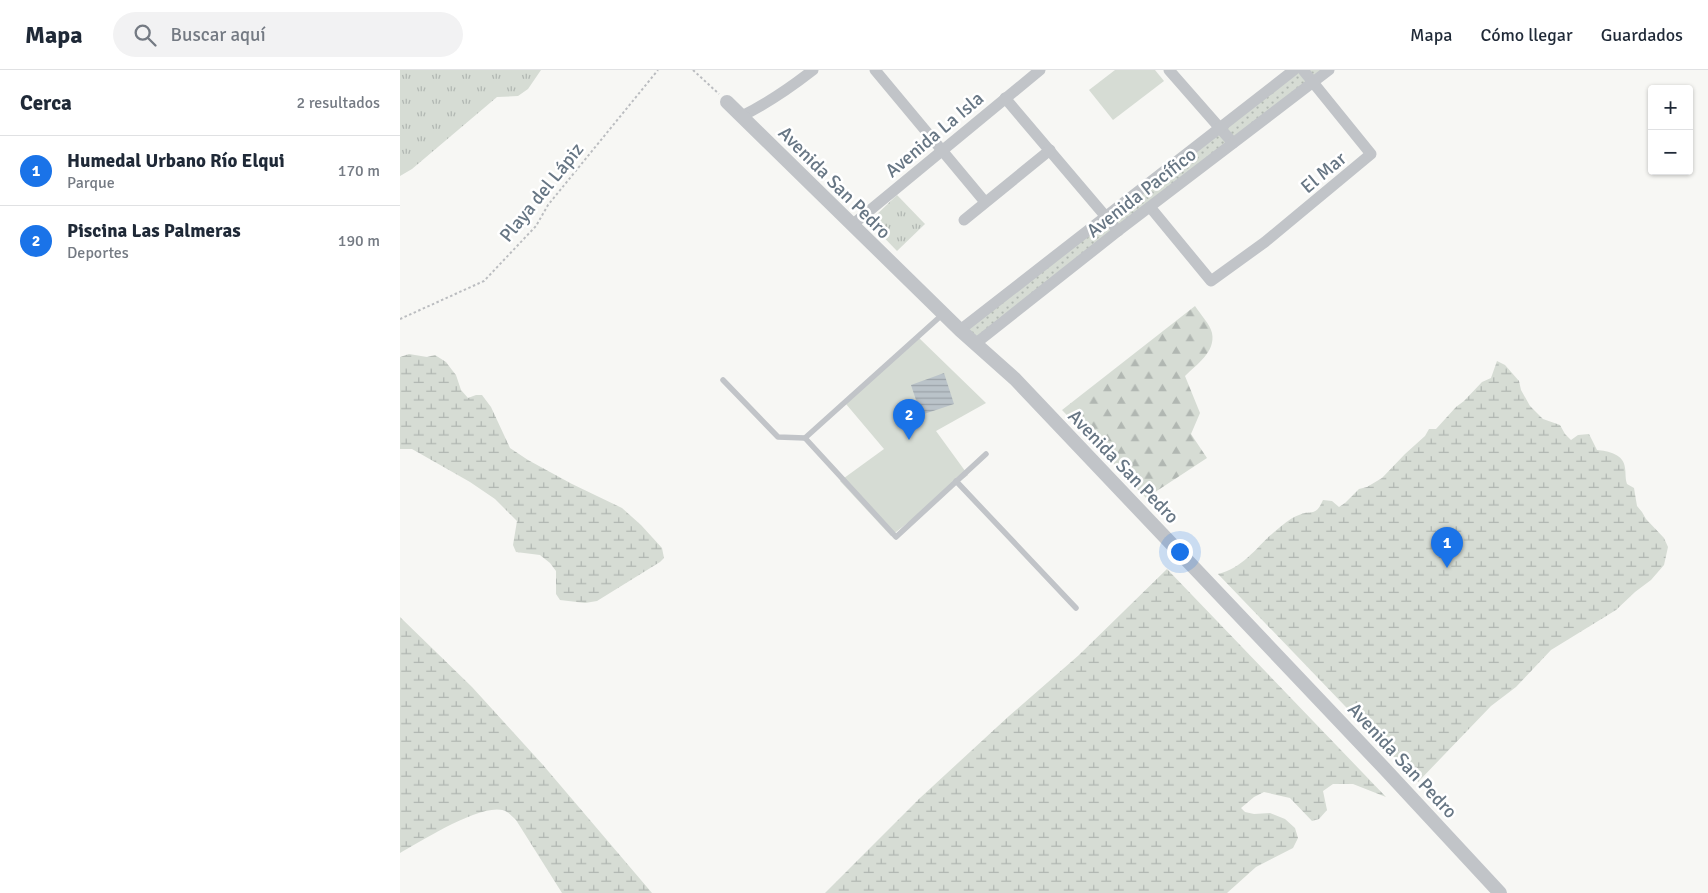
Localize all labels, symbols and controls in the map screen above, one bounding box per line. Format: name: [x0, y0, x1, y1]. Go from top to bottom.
search box: [113, 12, 463, 57]
text: Mapa: [25, 20, 83, 50]
icon: search: [131, 21, 159, 49]
text: Buscar aquí: [171, 23, 266, 47]
text: Mapa: [1410, 24, 1452, 46]
text: Cómo llegar: [1480, 24, 1573, 46]
text: Guardados: [1601, 24, 1683, 46]
map controls: [1648, 85, 1693, 175]
button: +: [1648, 85, 1693, 130]
street label: Avenida La Isla: [880, 87, 989, 183]
text: Cerca: [20, 90, 72, 116]
text: 2 resultados: [297, 93, 380, 113]
street label: Avenida San Pedro: [773, 121, 896, 244]
button: −: [1648, 130, 1693, 175]
street label: Playa del Lápiz: [494, 138, 589, 247]
street label: Avenida Pacífico: [1082, 142, 1201, 243]
street label: El Mar: [1296, 147, 1351, 199]
text: Humedal Urbano Río Elqui: [67, 149, 285, 173]
text: 1: [32, 161, 40, 181]
text: 170 m: [338, 161, 380, 181]
text: Parque: [67, 173, 115, 193]
text: Piscina Las Palmeras: [67, 219, 241, 243]
text: 2: [32, 231, 40, 251]
text: 190 m: [338, 231, 380, 251]
text: Deportes: [67, 243, 129, 263]
pin: 2: [893, 399, 925, 440]
street label: Avenida San Pedro: [1063, 405, 1184, 529]
pin: 1: [1431, 527, 1463, 568]
your location: [1167, 539, 1193, 565]
street label: Avenida San Pedro: [1342, 698, 1462, 824]

